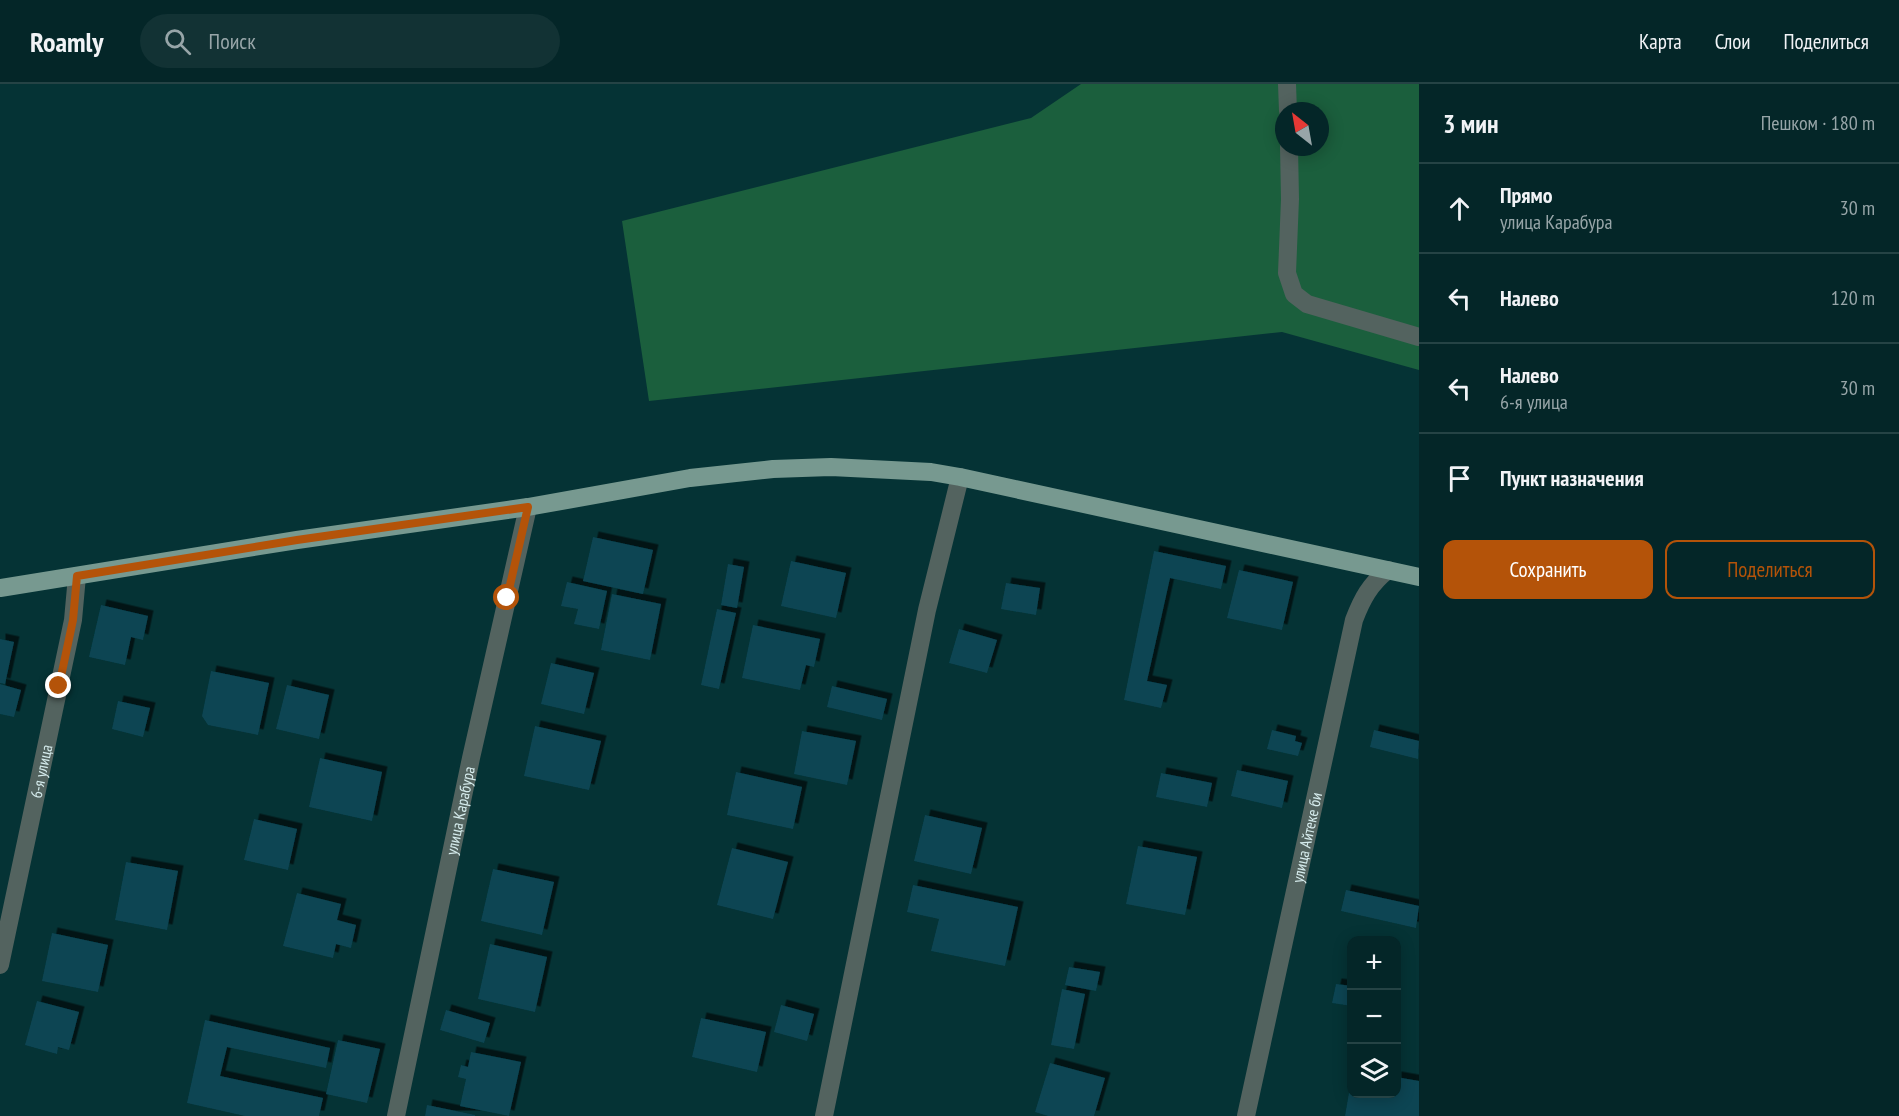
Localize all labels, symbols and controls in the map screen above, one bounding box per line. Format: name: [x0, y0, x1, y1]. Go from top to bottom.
search box: [140, 14, 560, 68]
text: Roamly: [30, 23, 104, 60]
icon: search: [161, 25, 194, 58]
text: Поиск: [209, 27, 256, 55]
text: Карта: [1639, 28, 1682, 55]
text: Слои: [1715, 28, 1750, 55]
text: Поделиться: [1783, 28, 1869, 55]
north arrow: [1275, 102, 1329, 156]
text: 3 мин: [1443, 107, 1498, 140]
text: Пешком · 180 m: [1761, 110, 1875, 136]
text: Прямо: [1500, 181, 1553, 209]
icon: ahead: [1443, 192, 1476, 225]
text: 30 m: [1840, 195, 1875, 221]
text: улица Карабура: [1500, 209, 1612, 235]
icon: left: [1443, 282, 1476, 315]
text: Налево: [1500, 284, 1559, 312]
text: 120 m: [1831, 285, 1875, 311]
text: Налево: [1500, 361, 1559, 389]
icon: left: [1443, 372, 1476, 405]
text: 30 m: [1840, 375, 1875, 401]
text: 6-я улица: [1500, 389, 1568, 415]
icon: arrive: [1443, 462, 1476, 495]
text: Пункт назначения: [1500, 464, 1644, 492]
button: Сохранить: [1443, 540, 1653, 599]
button: Поделиться: [1665, 540, 1875, 599]
route start: [493, 584, 519, 610]
route end: [45, 672, 71, 698]
street label: 6-я улица: [26, 743, 56, 800]
street label: улица Карабура: [441, 764, 479, 857]
street label: улица Айтеке би: [1287, 790, 1326, 885]
map controls: [1347, 936, 1401, 1098]
button: +: [1347, 936, 1401, 990]
button: −: [1347, 990, 1401, 1044]
button: layers: [1347, 1044, 1401, 1098]

